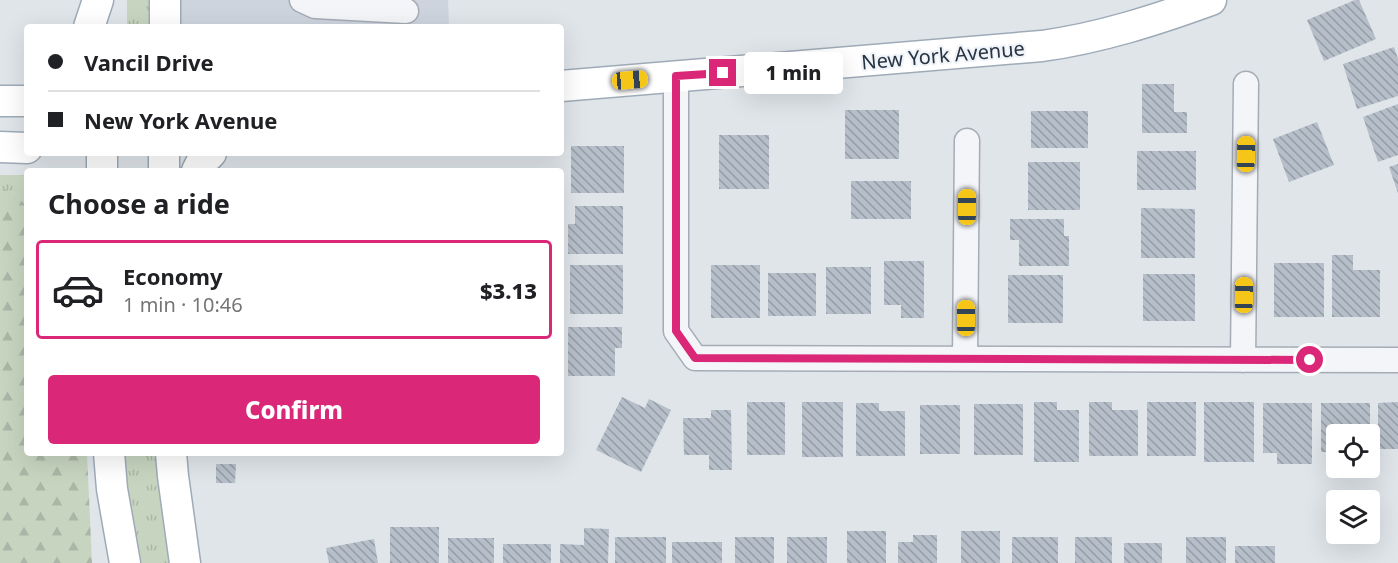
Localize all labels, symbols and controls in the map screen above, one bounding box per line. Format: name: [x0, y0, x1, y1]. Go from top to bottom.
street label: New York Avenue: [860, 34, 1026, 76]
text: Vancil Drive: [84, 47, 214, 77]
callout: 1 min: [744, 52, 843, 94]
route end: [709, 59, 736, 86]
text: 1 min: [766, 59, 821, 86]
car: [611, 69, 649, 91]
text: New York Avenue: [84, 105, 277, 135]
car: [1237, 136, 1255, 172]
text: Choose a ride: [48, 185, 230, 222]
car: [958, 189, 976, 225]
text: Economy: [123, 261, 222, 291]
icon: car: [51, 263, 105, 317]
text: $3.13: [480, 275, 537, 305]
car: [1235, 277, 1253, 313]
text: 1 min · 10:46: [123, 291, 243, 318]
car: [957, 300, 975, 336]
route start: [1296, 346, 1323, 373]
button: Confirm: [48, 375, 540, 444]
map controls: [1326, 424, 1380, 544]
button: locate: [1326, 424, 1380, 478]
button: layers: [1326, 490, 1380, 544]

